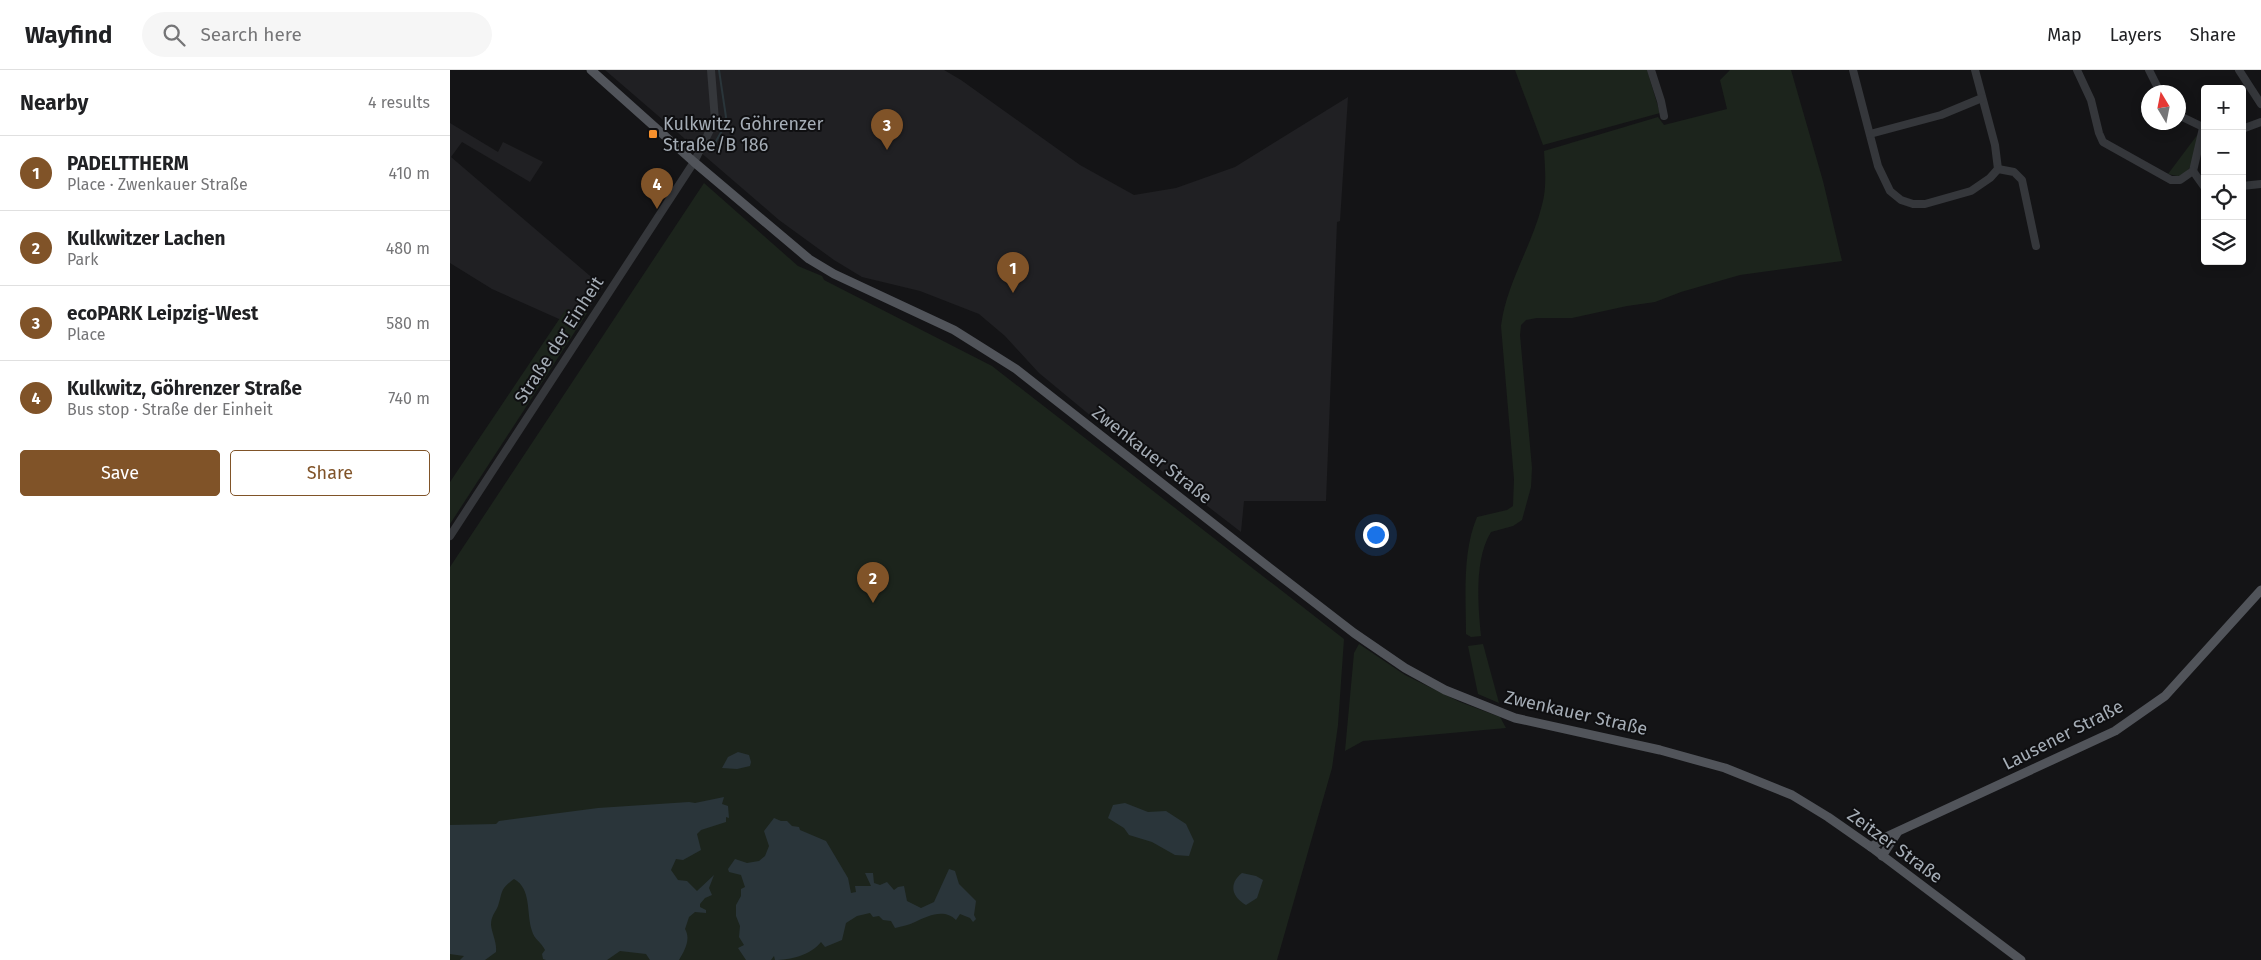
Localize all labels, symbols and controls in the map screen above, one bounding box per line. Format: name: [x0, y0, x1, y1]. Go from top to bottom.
search box: [142, 12, 492, 57]
text: Wayfind: [25, 21, 112, 49]
icon: search: [160, 21, 188, 49]
text: Search here: [200, 23, 302, 46]
text: Map: [2047, 24, 2082, 46]
text: Layers: [2110, 24, 2162, 46]
text: Share: [2190, 24, 2236, 46]
north arrow: [2141, 85, 2186, 130]
map controls: [2201, 85, 2246, 265]
button: +: [2201, 85, 2246, 130]
text: Nearby: [20, 90, 88, 116]
text: 4 results: [368, 93, 430, 112]
pin: 3: [871, 109, 903, 150]
place label: Kulkwitz, Göhrenzer Straße/B 186: [663, 113, 824, 156]
marker: Kulkwitz, Göhrenzer Straße/B 186: [647, 128, 659, 140]
button: −: [2201, 130, 2246, 175]
text: PADELTTHERM: [67, 152, 189, 175]
text: 1: [32, 164, 40, 183]
text: 410 m: [389, 164, 430, 183]
pin: 4: [641, 168, 673, 209]
text: Place · Zwenkauer Straße: [67, 175, 248, 194]
button: locate: [2201, 175, 2246, 220]
button: layers: [2201, 220, 2246, 265]
text: Kulkwitzer Lachen: [67, 227, 225, 250]
text: 2: [32, 239, 40, 258]
text: 480 m: [386, 239, 430, 258]
text: Park: [67, 250, 99, 269]
pin: 1: [997, 252, 1029, 293]
street label: Straße der Einheit: [510, 272, 609, 408]
text: ecoPARK Leipzig-West: [67, 302, 258, 325]
text: 3: [32, 314, 40, 333]
text: 580 m: [386, 314, 430, 333]
text: Place: [67, 325, 106, 344]
text: Kulkwitz, Göhrenzer Straße: [67, 377, 302, 400]
text: 4: [31, 389, 41, 408]
text: 740 m: [388, 389, 430, 408]
text: Bus stop · Straße der Einheit: [67, 400, 273, 419]
street label: Zwenkauer Straße: [1088, 401, 1216, 509]
button: Save: [20, 450, 220, 496]
button: Share: [230, 450, 430, 496]
your location: [1363, 522, 1389, 548]
pin: 2: [857, 562, 889, 603]
street label: Zwenkauer Straße: [1502, 686, 1650, 740]
street label: Lausener Straße: [1999, 695, 2127, 775]
street label: Zeitzer Straße: [1843, 804, 1947, 888]

